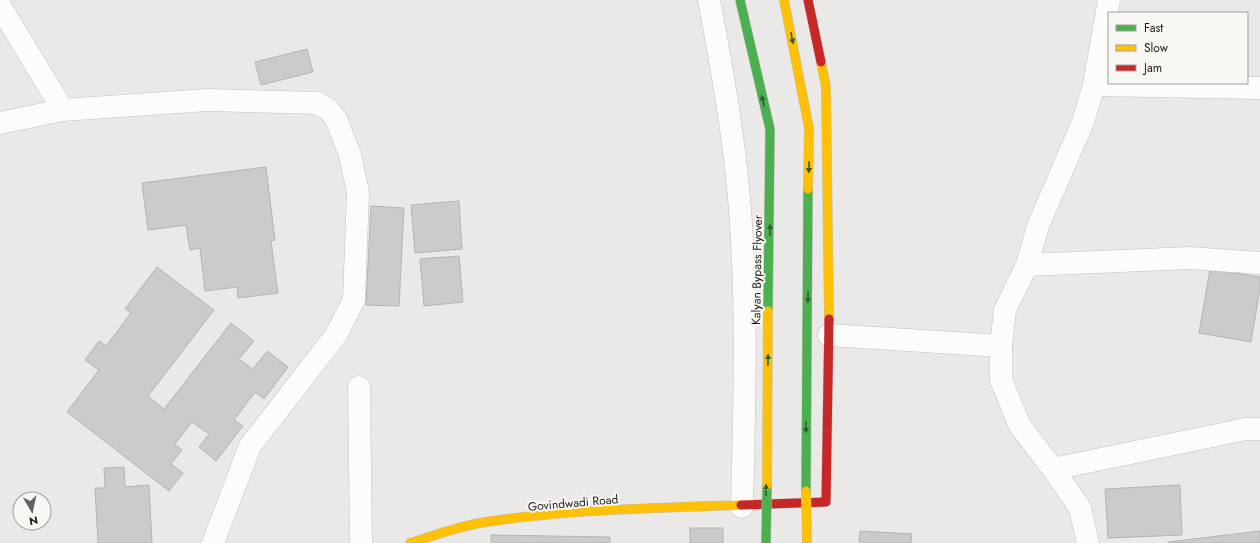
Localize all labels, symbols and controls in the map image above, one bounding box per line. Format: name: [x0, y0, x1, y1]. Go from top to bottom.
legend: [1108, 12, 1248, 84]
text: Fast: [1144, 19, 1163, 37]
one-way arrow: [789, 32, 795, 44]
text: Slow: [1144, 39, 1169, 57]
text: Jam: [1142, 59, 1162, 77]
one-way arrow: [760, 95, 766, 107]
one-way arrow: [806, 161, 812, 174]
street label: Kalyan Bypass Flyover: [747, 214, 767, 325]
one-way arrow: [767, 223, 773, 236]
one-way arrow: [805, 291, 811, 304]
one-way arrow: [765, 353, 771, 366]
one-way arrow: [803, 421, 809, 434]
one-way arrow: [763, 484, 770, 496]
street label: Govindwadi Road: [527, 490, 619, 516]
north arrow: [12, 491, 52, 531]
text: N: [28, 512, 39, 529]

